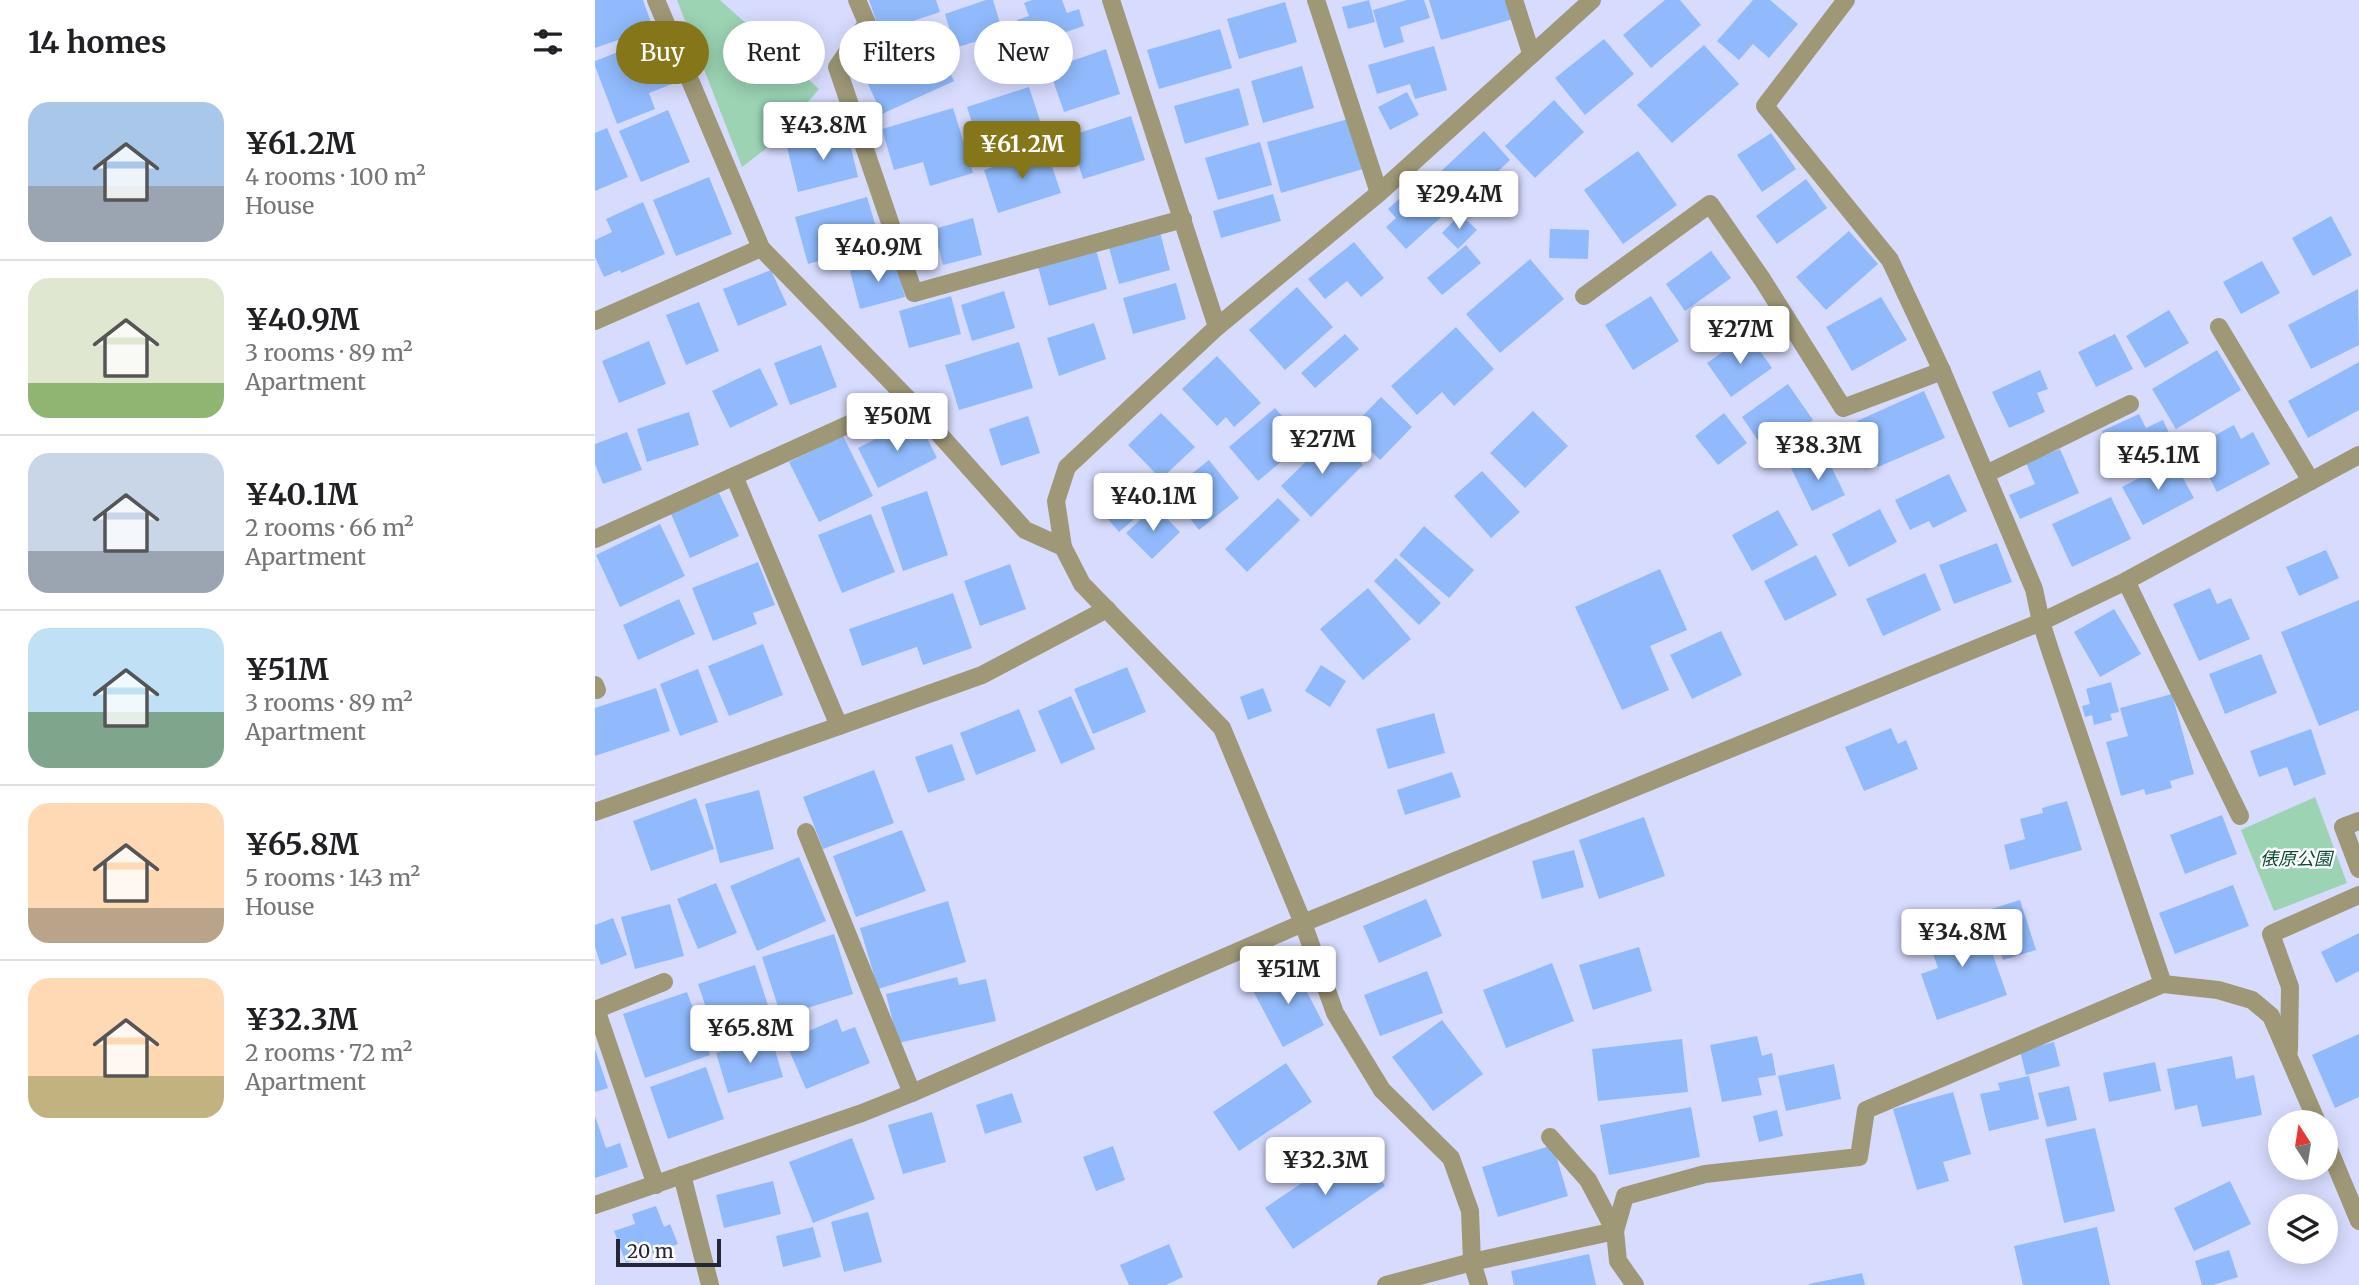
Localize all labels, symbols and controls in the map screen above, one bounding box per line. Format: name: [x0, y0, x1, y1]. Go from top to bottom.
chip: Buy: [616, 21, 709, 84]
chip: Rent: [723, 21, 825, 84]
chip: Filters: [839, 21, 960, 84]
chip: New: [974, 21, 1073, 84]
text: 14 homes: [28, 23, 166, 61]
icon: filters: [529, 23, 567, 61]
pin: ¥43.8M: [766, 102, 880, 162]
text: ¥43.8M: [779, 110, 867, 139]
pin: ¥61.2M: [965, 122, 1079, 181]
text: ¥61.2M: [245, 124, 356, 162]
text: ¥61.2M: [980, 129, 1064, 158]
icon: home: [84, 130, 168, 214]
text: 4 rooms · 100 m²: [245, 162, 426, 191]
pin: ¥29.4M: [1402, 172, 1516, 231]
text: ¥29.4M: [1415, 179, 1503, 208]
text: House: [245, 191, 314, 220]
pin: ¥40.9M: [821, 224, 935, 284]
text: ¥40.9M: [834, 232, 922, 261]
text: ¥40.9M: [245, 300, 360, 338]
icon: home: [84, 306, 168, 390]
pin: ¥27M: [1699, 306, 1781, 366]
text: ¥27M: [1706, 314, 1774, 343]
text: 3 rooms · 89 m²: [245, 338, 413, 367]
text: Apartment: [245, 367, 366, 396]
pin: ¥50M: [856, 393, 938, 453]
text: ¥50M: [863, 401, 931, 430]
pin: ¥27M: [1281, 416, 1363, 476]
pin: ¥38.3M: [1761, 422, 1875, 482]
text: ¥27M: [1288, 424, 1356, 453]
text: ¥38.3M: [1774, 430, 1862, 459]
pin: ¥45.1M: [2101, 433, 2215, 492]
text: ¥45.1M: [2116, 440, 2200, 469]
pin: ¥40.1M: [1096, 474, 1210, 533]
text: ¥40.1M: [245, 475, 358, 513]
icon: home: [84, 481, 168, 565]
text: ¥40.1M: [1110, 481, 1196, 510]
text: 2 rooms · 66 m²: [245, 513, 414, 542]
text: Apartment: [245, 542, 366, 571]
text: ¥51M: [245, 650, 329, 688]
icon: home: [84, 656, 168, 740]
text: 3 rooms · 89 m²: [245, 688, 413, 717]
text: Apartment: [245, 717, 366, 746]
text: ¥65.8M: [245, 825, 359, 863]
icon: home: [84, 831, 168, 915]
park label: 俵原公園: [2260, 847, 2335, 870]
text: 5 rooms · 143 m²: [245, 863, 420, 892]
text: House: [245, 892, 314, 921]
pin: ¥34.8M: [1905, 909, 2019, 969]
text: ¥34.8M: [1917, 917, 2007, 946]
pin: ¥51M: [1247, 946, 1329, 1006]
text: ¥51M: [1256, 954, 1320, 983]
text: ¥32.3M: [245, 1000, 358, 1038]
icon: home: [84, 1006, 168, 1090]
pin: ¥65.8M: [693, 1006, 807, 1065]
text: ¥65.8M: [706, 1013, 794, 1042]
text: 2 rooms · 72 m²: [245, 1038, 412, 1067]
text: Apartment: [245, 1067, 366, 1096]
north arrow: [2268, 1110, 2338, 1180]
map controls: [2268, 1110, 2338, 1264]
pin: ¥32.3M: [1268, 1138, 1382, 1197]
text: ¥32.3M: [1282, 1145, 1368, 1174]
button: layers: [2268, 1194, 2338, 1264]
scale bar: [616, 1236, 721, 1268]
text: 20 m: [627, 1239, 674, 1263]

